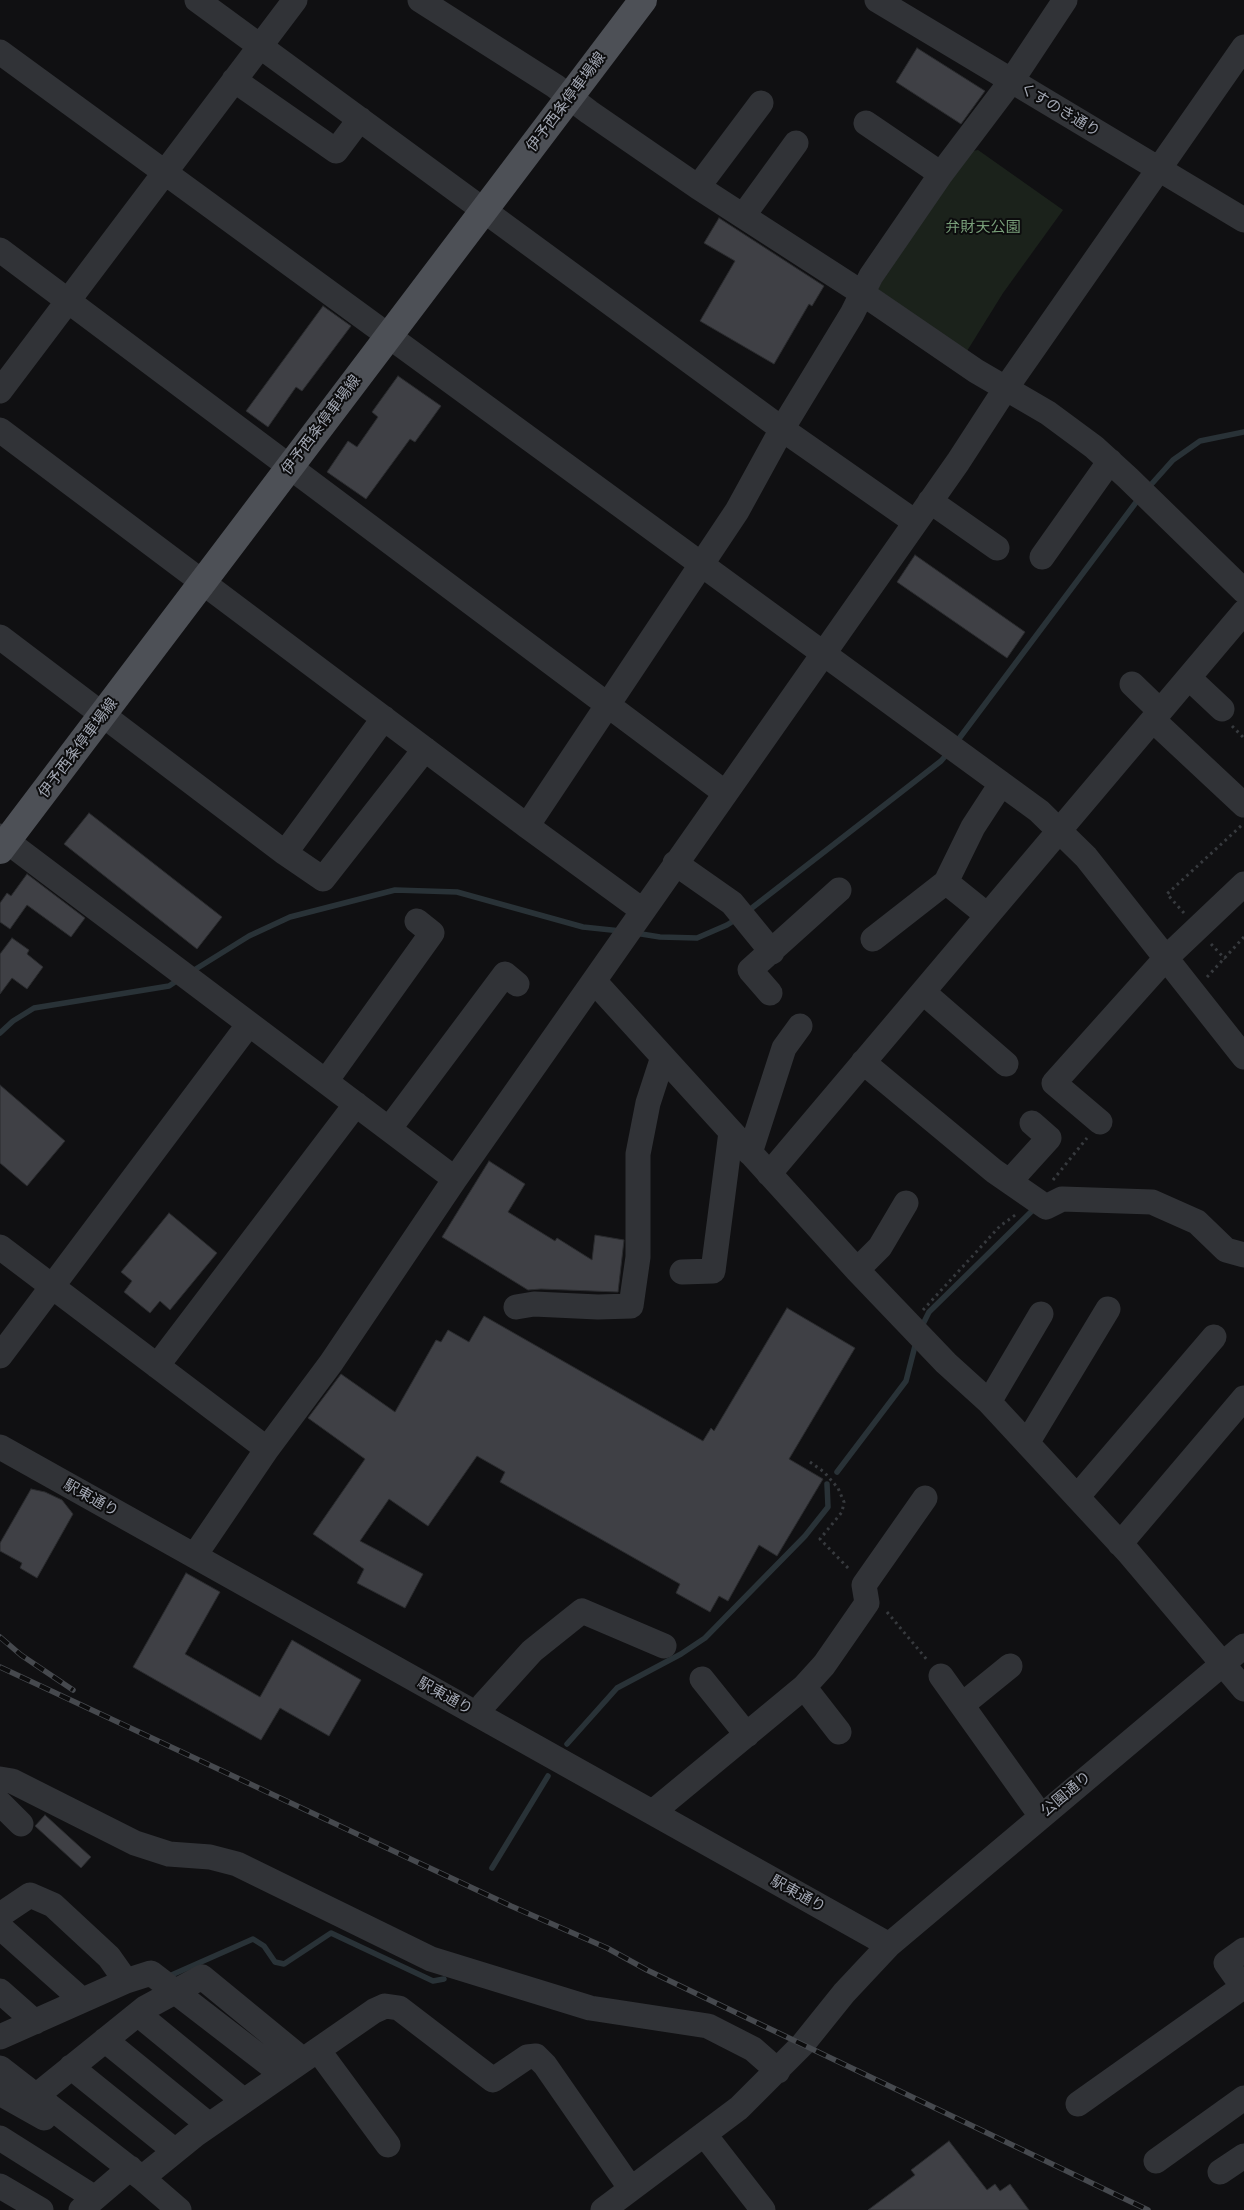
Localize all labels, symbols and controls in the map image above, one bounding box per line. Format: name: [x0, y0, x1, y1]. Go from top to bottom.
street label: 伊予西条停車場線: [523, 49, 609, 155]
street label: くすのき通り: [1017, 79, 1103, 141]
park label: 弁財天公園: [946, 218, 1020, 236]
street label: 伊予西条停車場線: [278, 372, 364, 478]
street label: 伊予西条停車場線: [35, 695, 121, 801]
street label: 駅東通り: [60, 1476, 122, 1520]
street label: 駅東通り: [414, 1674, 476, 1718]
street label: 公園通り: [1037, 1768, 1095, 1820]
street label: 駅東通り: [767, 1872, 829, 1916]

